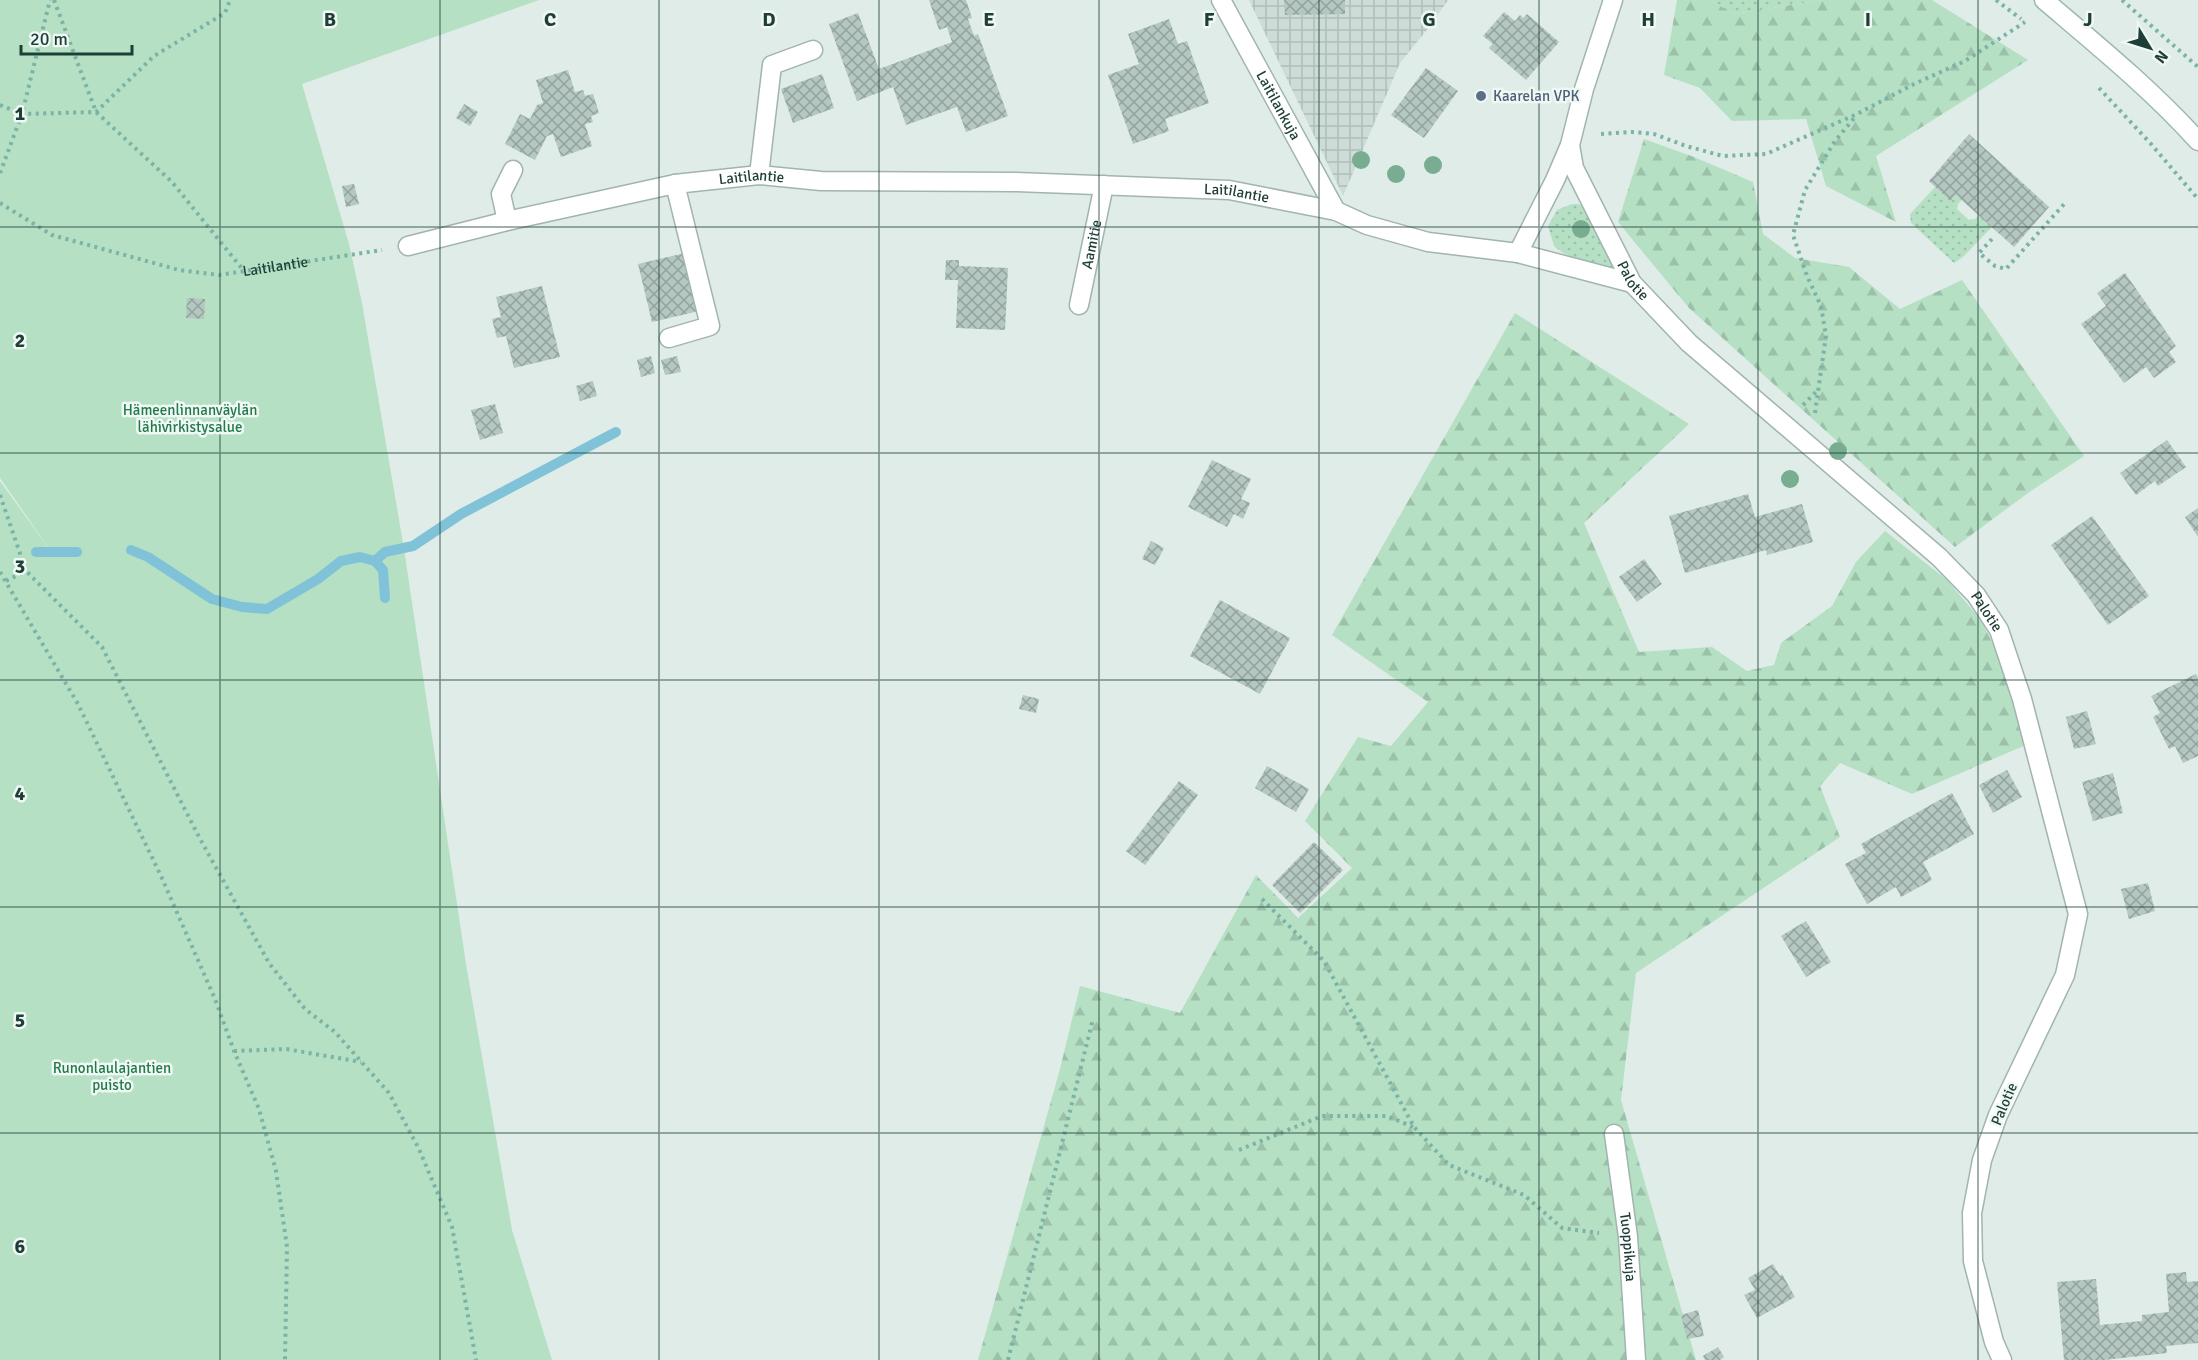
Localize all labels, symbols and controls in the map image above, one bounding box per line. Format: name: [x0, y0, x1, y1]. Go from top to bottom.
text: B: [324, 7, 336, 32]
text: C: [544, 7, 556, 32]
text: D: [762, 7, 776, 32]
text: E: [983, 7, 995, 32]
text: F: [1204, 7, 1215, 32]
text: G: [1422, 7, 1436, 32]
text: H: [1641, 7, 1655, 32]
text: I: [1865, 7, 1871, 32]
text: J: [2083, 7, 2093, 32]
scale bar: [21, 18, 132, 56]
north arrow: [2120, 18, 2180, 78]
text: 20 m: [30, 28, 68, 50]
text: N: [2150, 46, 2172, 67]
street label: Laitilankuja: [1252, 68, 1305, 143]
place label: Kaarelan VPK: [1493, 87, 1580, 105]
marker: Kaarelan VPK: [1474, 89, 1488, 103]
text: 1: [15, 101, 26, 126]
street label: Laitilantie: [718, 166, 785, 188]
street label: Laitilantie: [1204, 180, 1271, 207]
street label: Aamitie: [1078, 218, 1106, 270]
street label: Laitilantie: [241, 252, 309, 280]
street label: Palotie: [1613, 258, 1653, 304]
text: 2: [15, 328, 25, 353]
park label: Hämeenlinnanväylän lähivirkistysalue: [123, 401, 257, 436]
text: 3: [15, 554, 25, 579]
street label: Palotie: [1967, 588, 2007, 635]
text: 4: [15, 781, 26, 806]
text: 5: [15, 1008, 25, 1033]
park label: Runonlaulajantien puisto: [53, 1059, 171, 1094]
street label: Palotie: [1987, 1080, 2021, 1128]
street label: Tuoppikuja: [1616, 1211, 1640, 1282]
text: 6: [15, 1234, 26, 1259]

